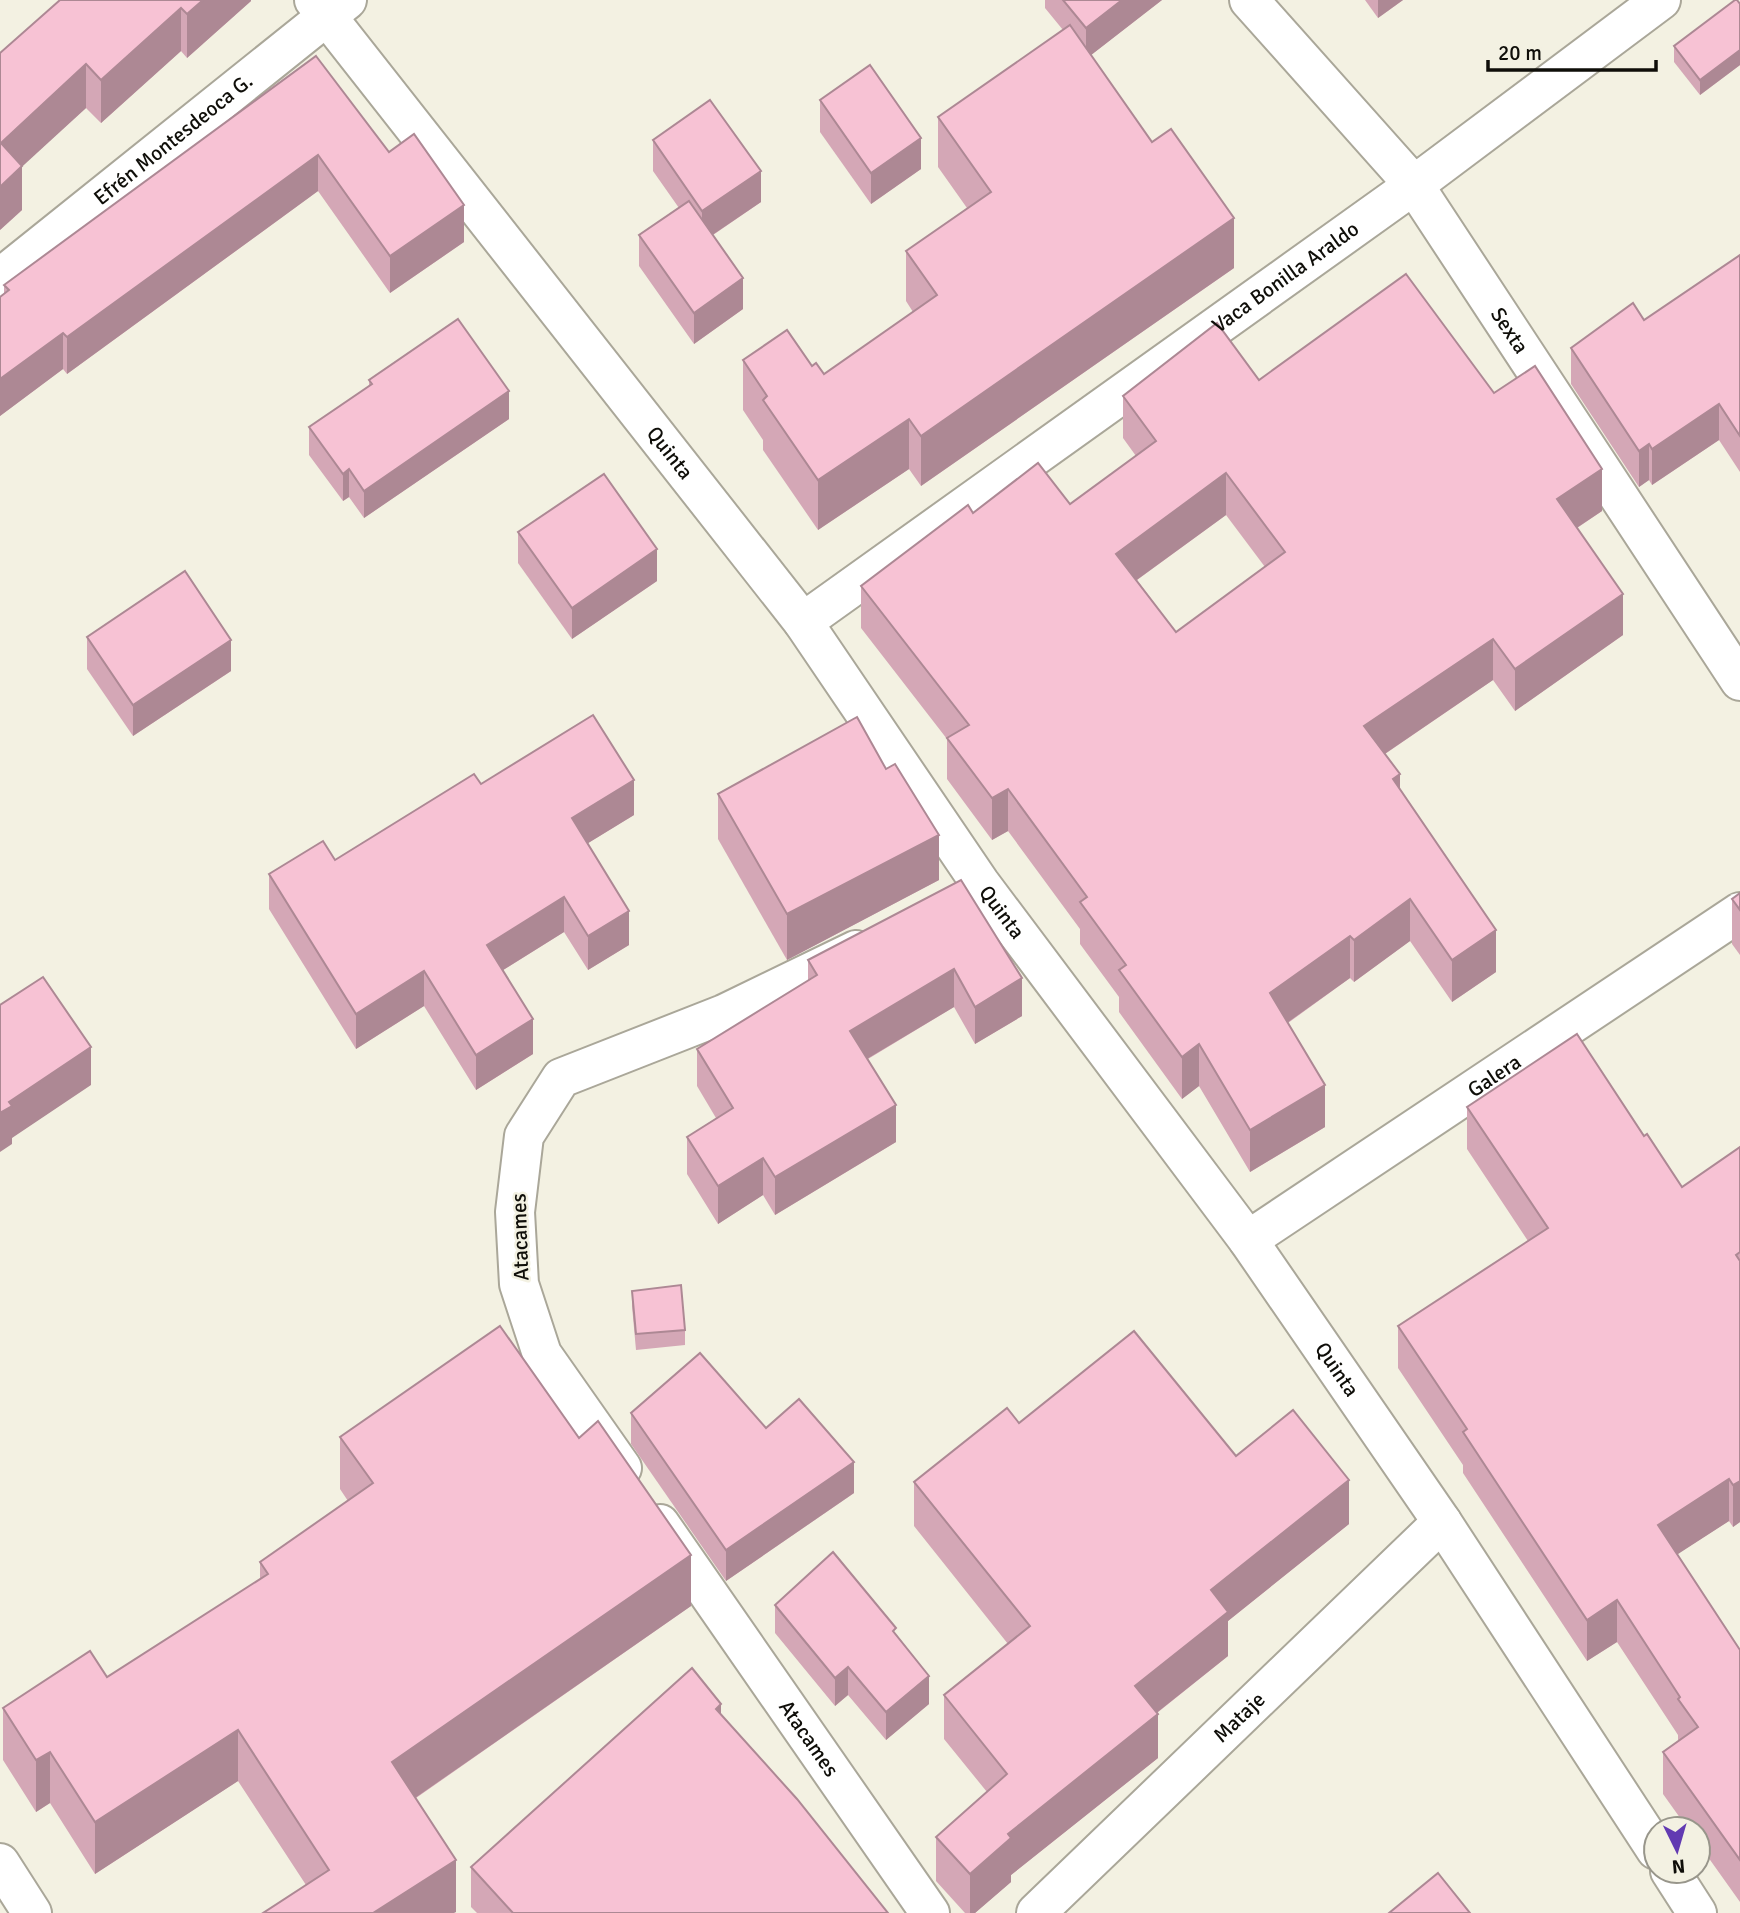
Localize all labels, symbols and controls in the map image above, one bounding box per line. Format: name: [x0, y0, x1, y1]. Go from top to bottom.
scale bar: [1488, 28, 1656, 72]
text: 20 m: [1498, 40, 1542, 66]
street label: Efrén Montesdeoca G.: [89, 68, 258, 211]
street label: Vaca Bonilla Araldo: [1207, 216, 1364, 338]
street label: Sexta: [1485, 302, 1534, 358]
street label: Quinta: [641, 421, 699, 485]
street label: Quinta: [973, 880, 1030, 944]
street label: Galera: [1463, 1049, 1526, 1103]
street label: Atacames: [505, 1193, 535, 1281]
street label: Quinta: [1309, 1337, 1365, 1402]
street label: Mataje: [1208, 1687, 1270, 1748]
street label: Atacames: [773, 1695, 844, 1782]
north arrow: [1642, 1815, 1712, 1885]
text: N: [1671, 1853, 1686, 1878]

